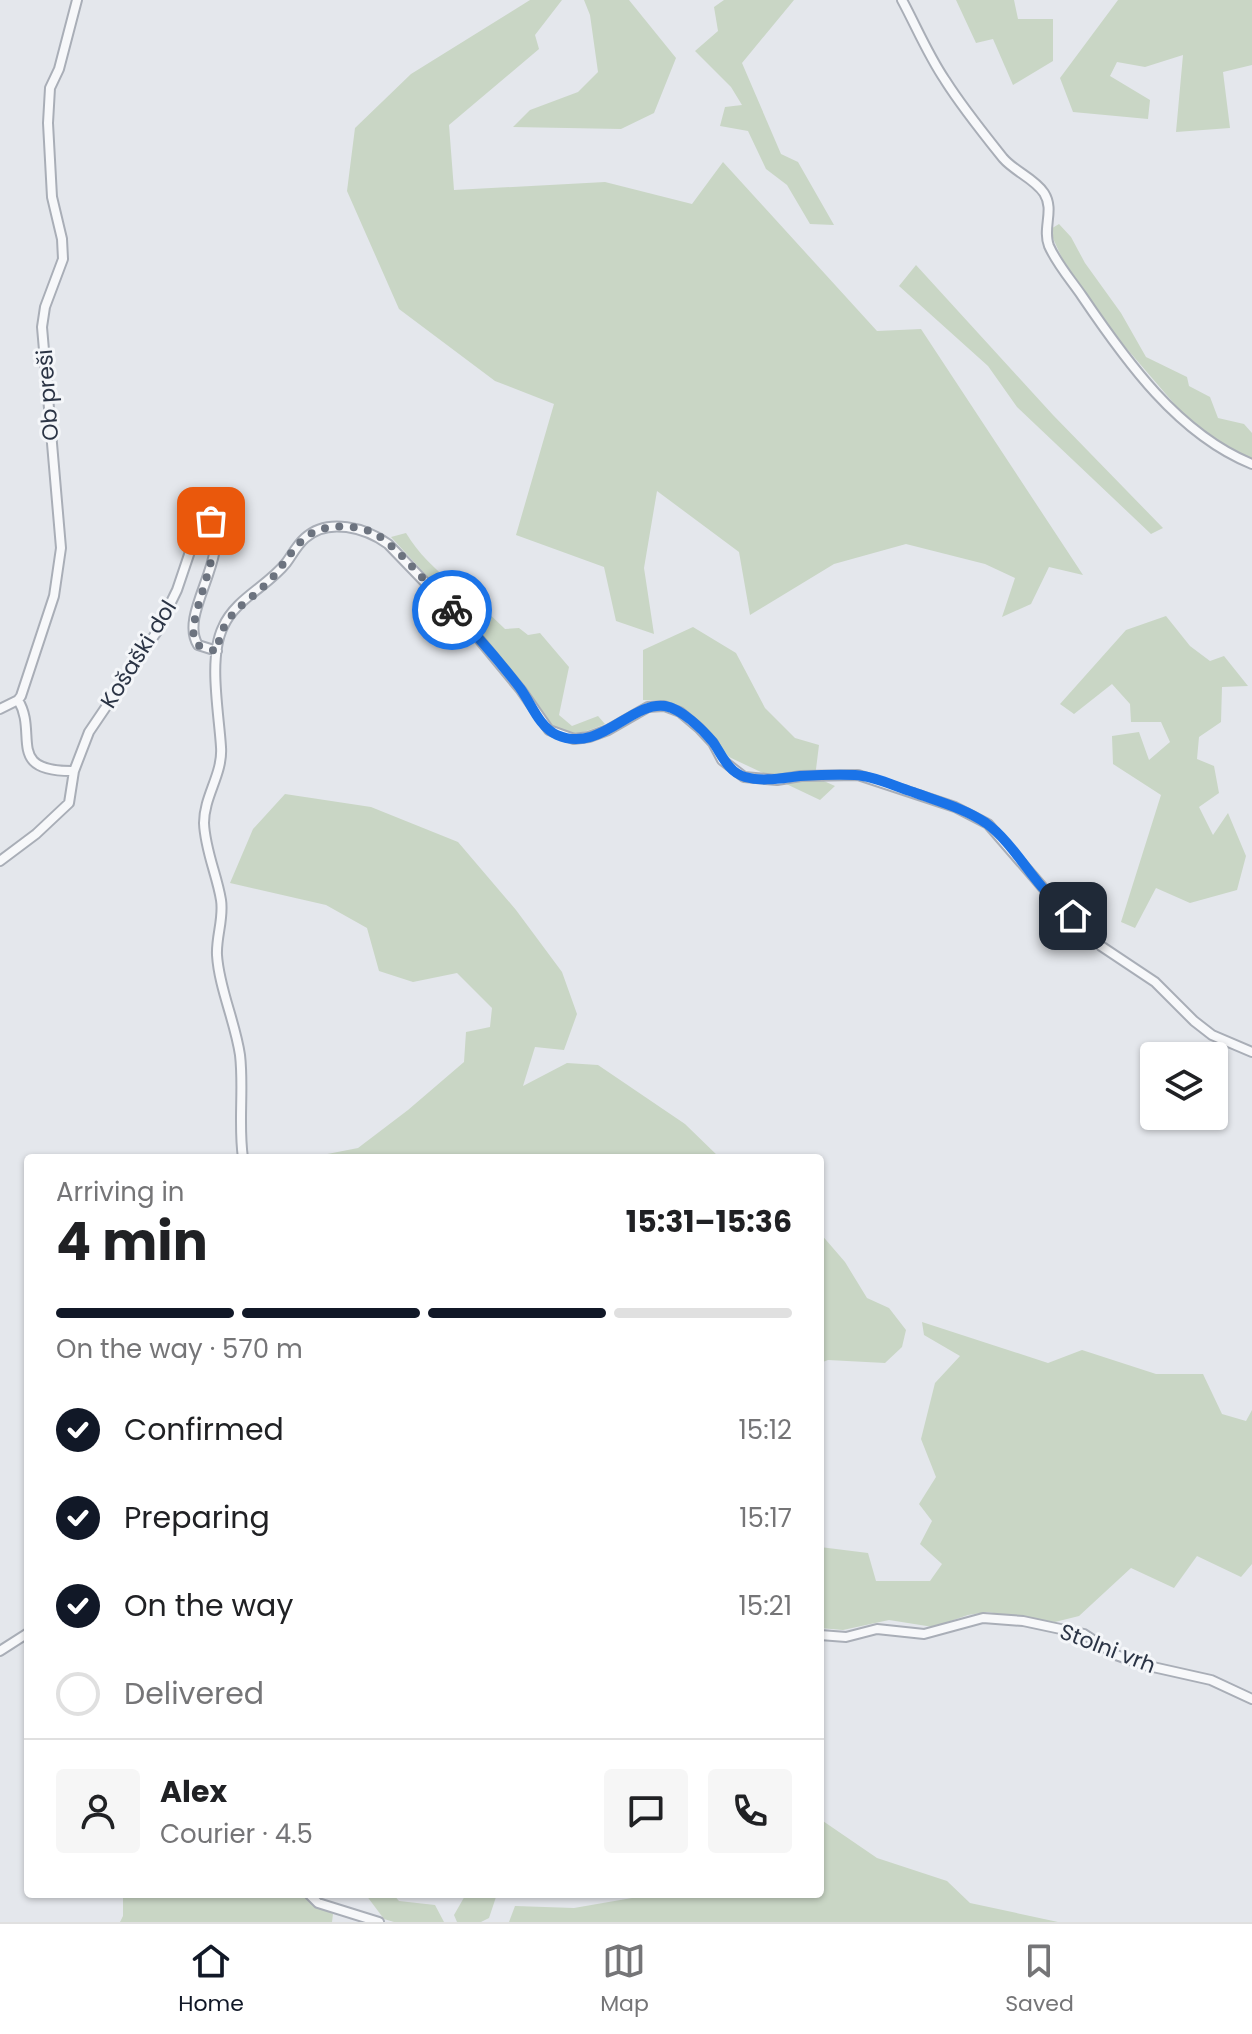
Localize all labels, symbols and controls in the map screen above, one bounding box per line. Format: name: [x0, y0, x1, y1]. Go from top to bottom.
street label: Ob preši: [29, 348, 66, 442]
pin: [177, 487, 245, 555]
icon: bag: [189, 499, 233, 543]
courier: [412, 570, 492, 650]
icon: bike: [430, 588, 474, 632]
street label: Košaški dol: [93, 594, 184, 714]
pin: [1039, 882, 1107, 950]
icon: home: [1051, 894, 1095, 938]
map controls: [1140, 1042, 1228, 1130]
button: layers: [1140, 1042, 1228, 1130]
text: Arriving in: [56, 1174, 185, 1210]
text: 15:31–15:36: [626, 1200, 792, 1243]
text: 4 min: [56, 1205, 208, 1278]
text: On the way · 570 m: [56, 1331, 303, 1367]
icon: check: [56, 1408, 100, 1452]
text: Confirmed: [124, 1408, 284, 1451]
text: 15:12: [739, 1412, 792, 1448]
icon: check: [56, 1496, 100, 1540]
text: Preparing: [124, 1496, 270, 1539]
text: 15:17: [739, 1500, 792, 1536]
icon: check: [56, 1584, 100, 1628]
text: On the way: [124, 1584, 293, 1627]
text: 15:21: [739, 1588, 792, 1624]
street label: Stolni vrh: [1055, 1616, 1160, 1681]
text: Delivered: [124, 1672, 264, 1715]
button: person: [56, 1769, 140, 1853]
button: chat: [604, 1769, 688, 1853]
button: phone: [708, 1769, 792, 1853]
text: Alex: [160, 1770, 227, 1813]
text: Courier · 4.5: [160, 1816, 313, 1852]
tab: Home: [178, 1939, 244, 2020]
tab: Map: [600, 1939, 649, 2020]
tab: Saved: [1005, 1939, 1074, 2020]

